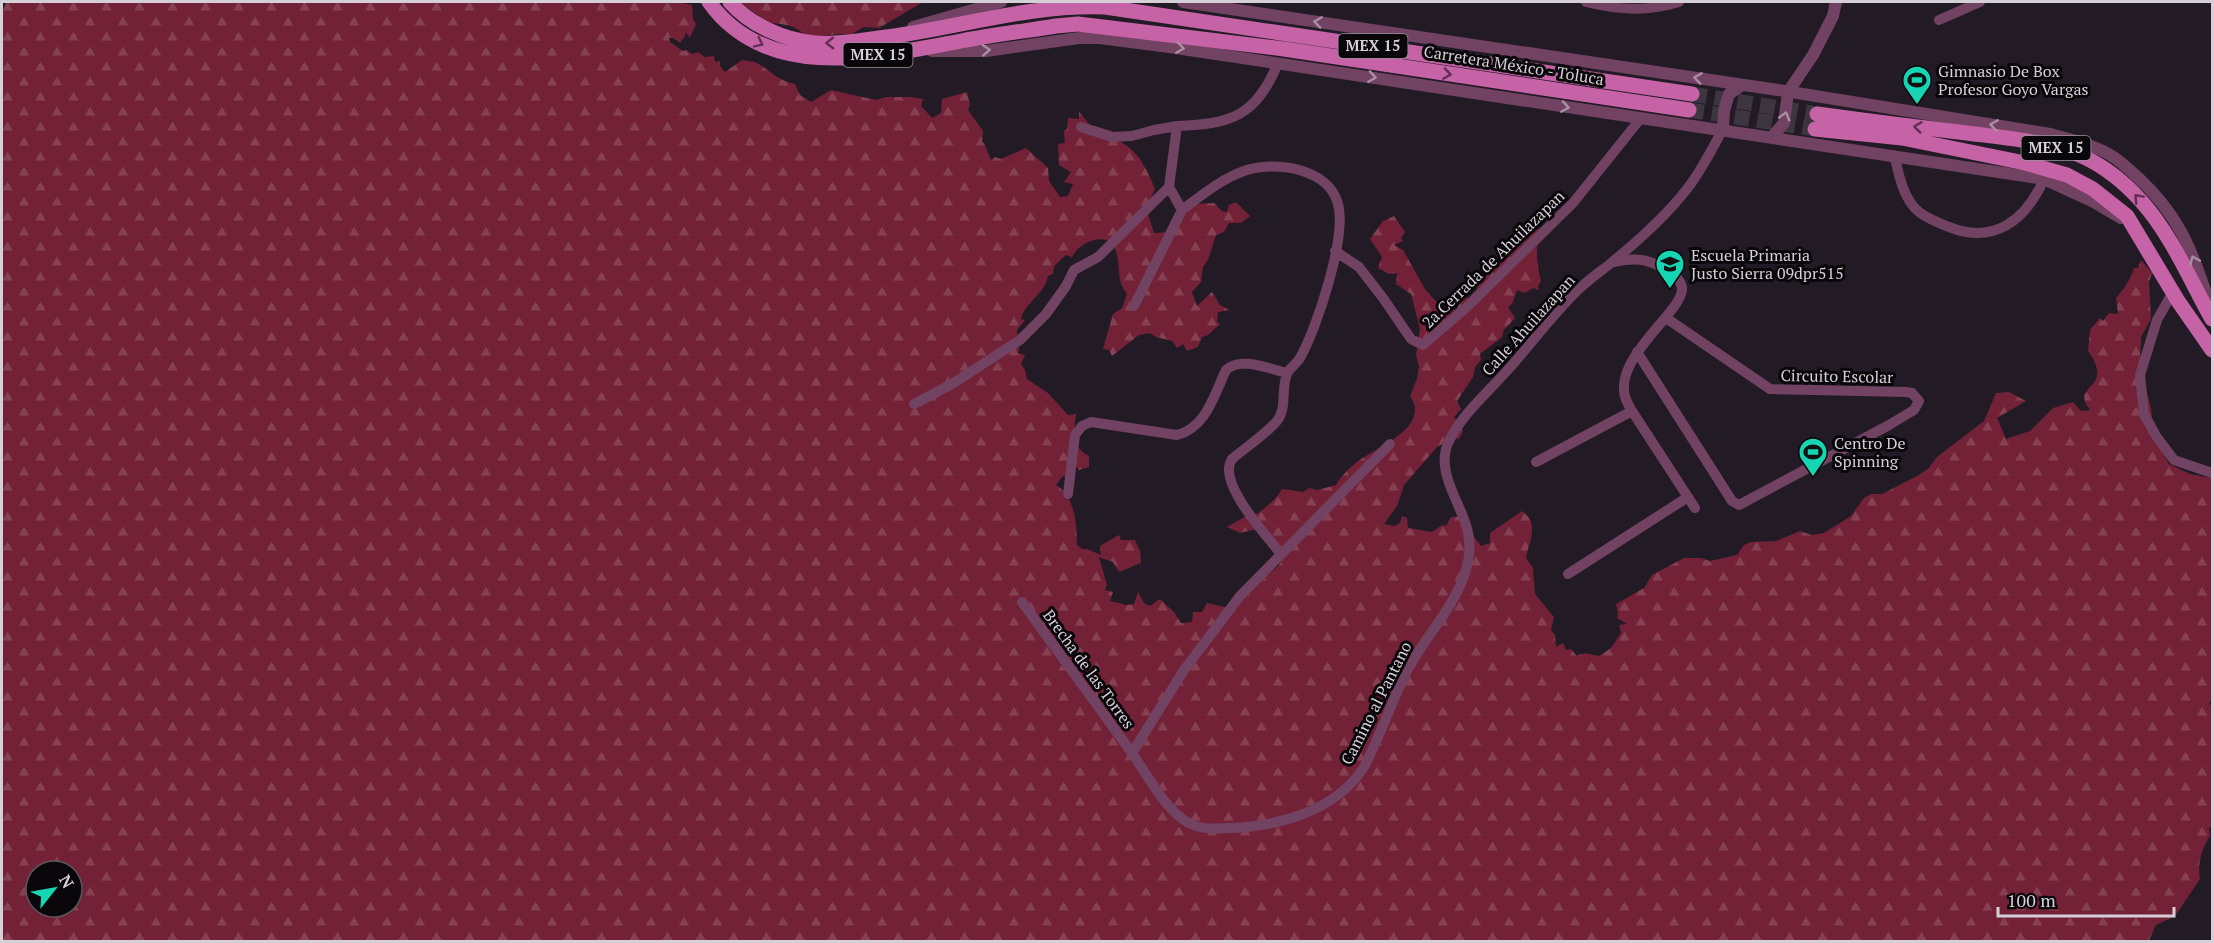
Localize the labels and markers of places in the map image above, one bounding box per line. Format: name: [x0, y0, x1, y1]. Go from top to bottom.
place label: Gimnasio De Box Profesor Goyo Vargas: [1938, 60, 2089, 100]
sports icon: Gimnasio De Box Profesor Goyo Vargas: [1901, 64, 1933, 106]
place label: Escuela Primaria Justo Sierra 09dpr515: [1691, 244, 1844, 284]
school or university icon: Escuela Primaria Justo Sierra 09dpr515: [1654, 248, 1686, 290]
place label: Centro De Spinning: [1834, 432, 1906, 472]
sports icon: Centro De Spinning: [1797, 436, 1829, 478]

